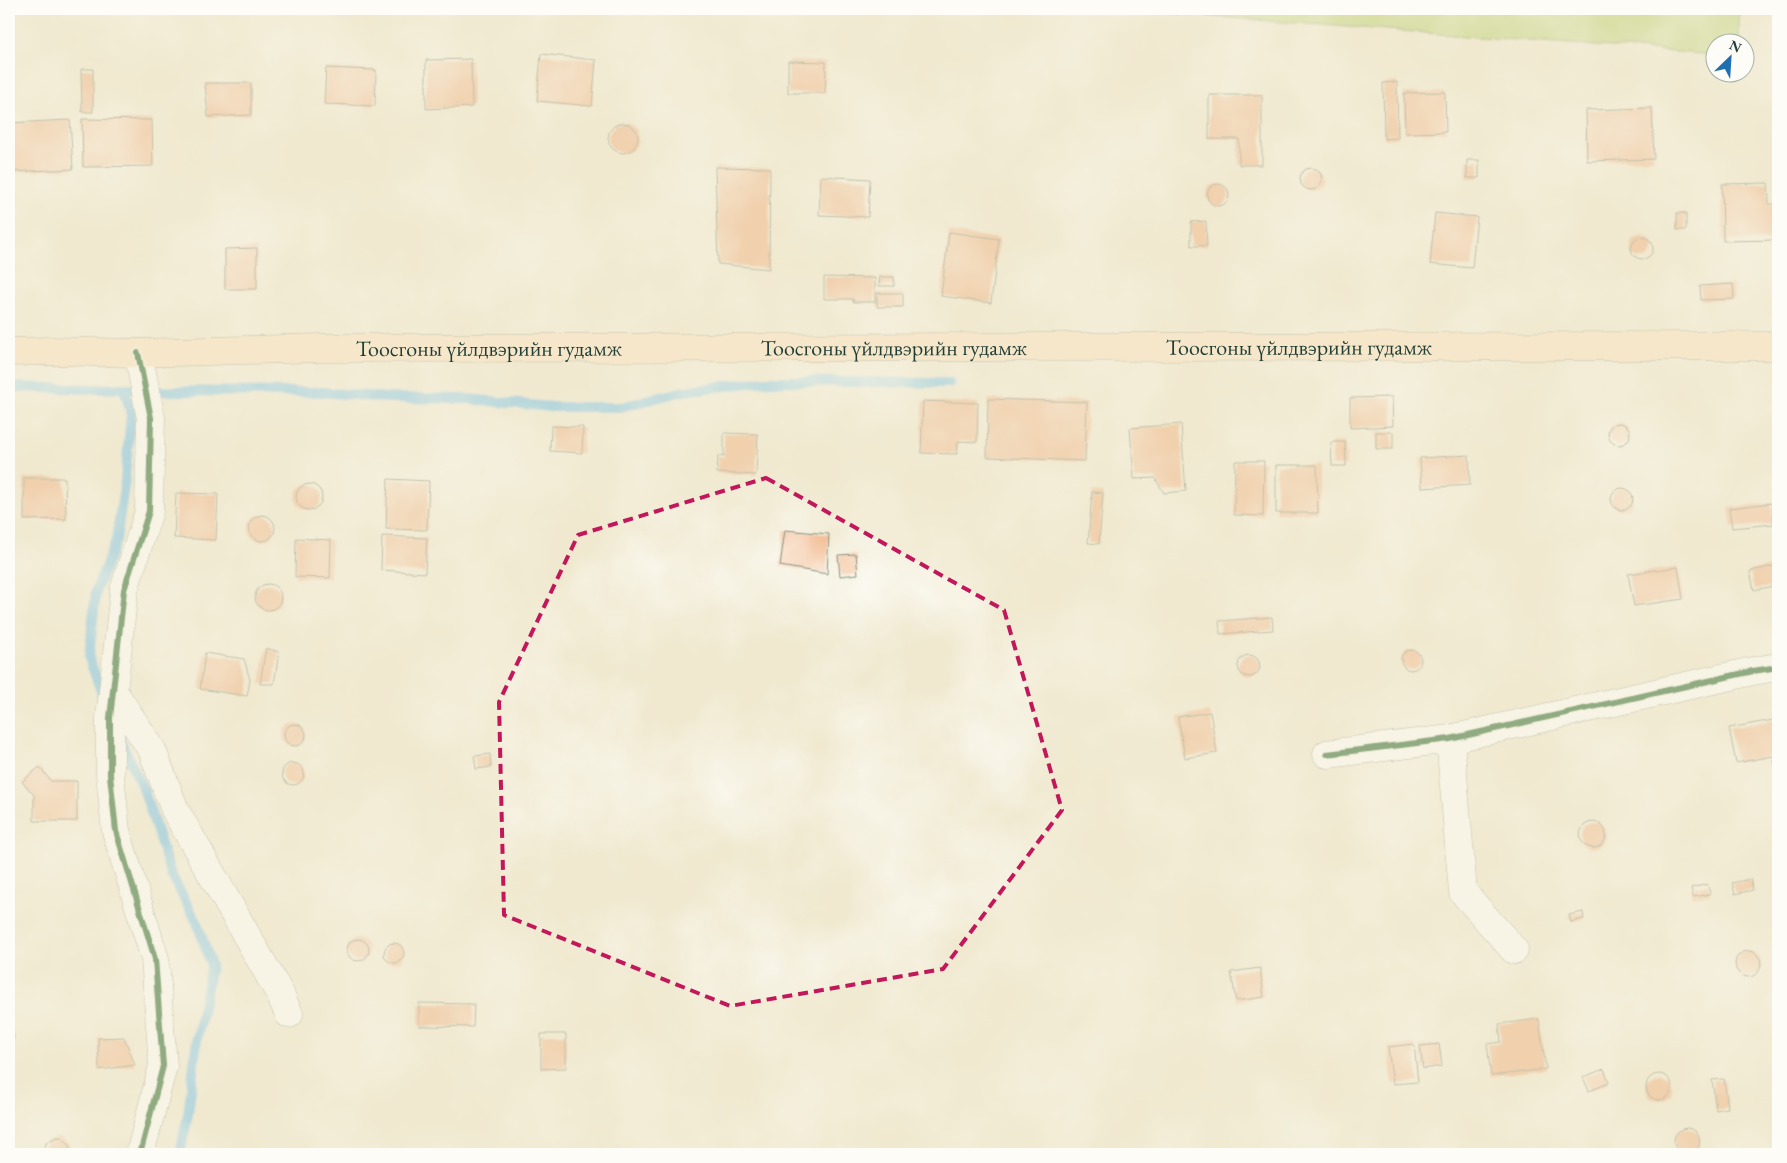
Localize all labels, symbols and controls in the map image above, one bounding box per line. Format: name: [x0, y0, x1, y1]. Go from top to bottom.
north arrow: [1704, 32, 1754, 82]
text: N: [1727, 36, 1745, 57]
street label: Тоосгоны үйлдвэрийн гудамж: [1166, 332, 1433, 361]
street label: Тоосгоны үйлдвэрийн гудамж: [356, 333, 623, 362]
street label: Тоосгоны үйлдвэрийн гудамж: [761, 333, 1028, 362]

